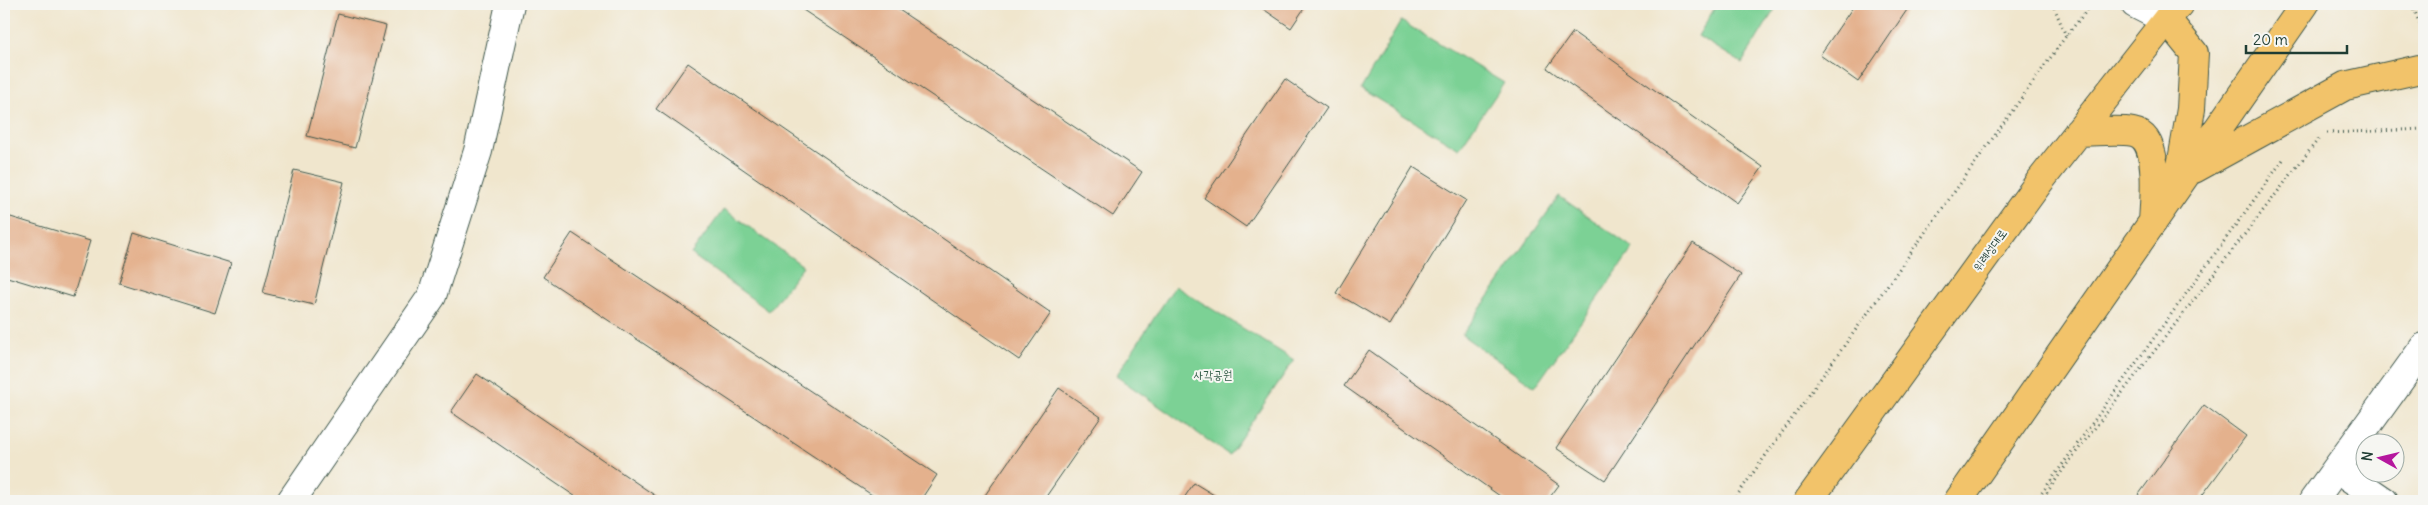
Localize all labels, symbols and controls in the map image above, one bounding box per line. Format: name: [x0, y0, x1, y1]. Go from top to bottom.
scale bar: [2246, 22, 2347, 54]
text: 20 m: [2253, 30, 2288, 49]
street label: 위례성대로: [1969, 226, 2010, 274]
park label: 사각공원: [1194, 367, 1232, 382]
north arrow: [2356, 432, 2406, 482]
text: N: [2358, 450, 2377, 462]

